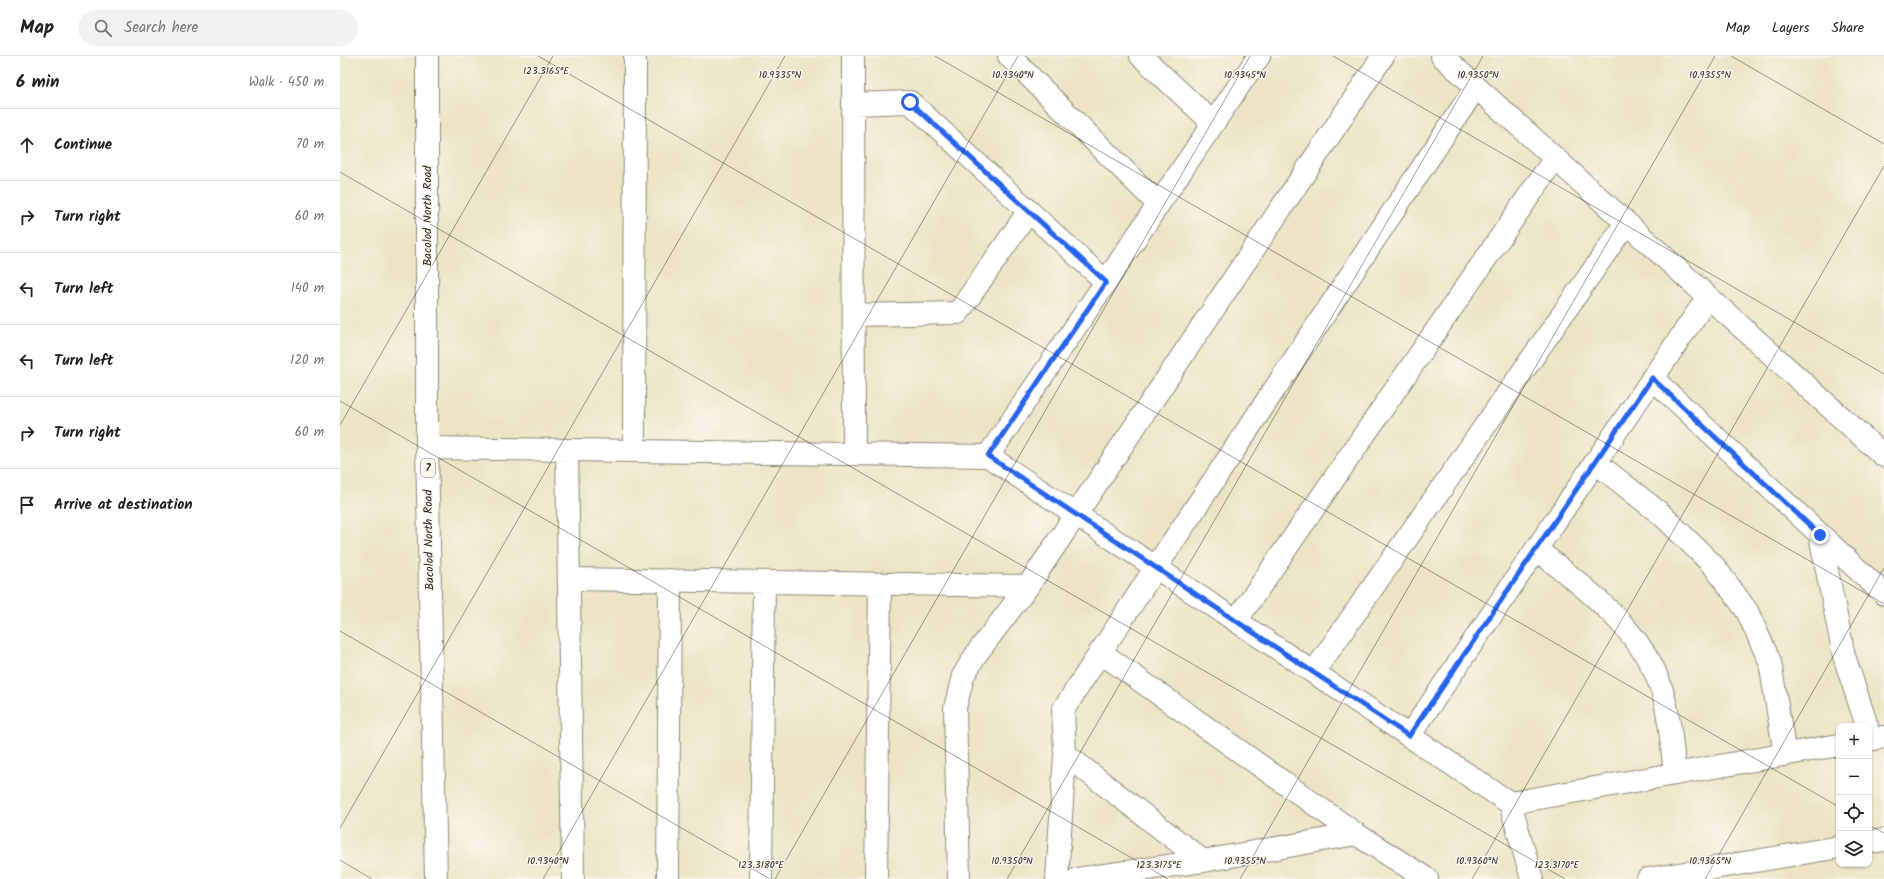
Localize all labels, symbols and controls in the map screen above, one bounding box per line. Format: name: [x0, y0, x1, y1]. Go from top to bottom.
search box: [78, 10, 358, 46]
text: Map: [20, 13, 54, 43]
text: Search here: [124, 16, 198, 40]
icon: search: [92, 17, 114, 39]
text: Map: [1726, 17, 1750, 39]
text: Layers: [1772, 17, 1810, 39]
text: Share: [1832, 17, 1864, 39]
text: 123.3165°E: [523, 63, 570, 79]
text: 10.9335°N: [759, 67, 801, 83]
text: 10.9340°N: [992, 67, 1034, 83]
text: 10.9345°N: [1224, 67, 1266, 83]
text: 10.9350°N: [1457, 67, 1499, 83]
text: 10.9355°N: [1689, 67, 1731, 83]
text: 6 min: [16, 69, 60, 96]
text: Walk · 450 m: [249, 72, 324, 93]
route start: [901, 93, 919, 111]
text: Continue: [54, 133, 112, 157]
icon: ahead: [16, 134, 38, 156]
text: 70 m: [296, 134, 324, 155]
street label: Bacolod North Road: [418, 165, 437, 266]
text: Turn right: [54, 205, 121, 229]
icon: right: [16, 206, 38, 228]
text: 60 m: [295, 206, 324, 227]
text: Turn left: [54, 277, 114, 301]
icon: left: [16, 278, 38, 300]
text: 140 m: [291, 278, 324, 299]
text: Turn left: [54, 349, 114, 373]
icon: left: [16, 350, 38, 372]
text: 120 m: [290, 350, 324, 371]
text: Turn right: [54, 421, 121, 445]
icon: right: [16, 422, 38, 444]
text: 60 m: [295, 422, 324, 443]
road number: 7: [421, 459, 435, 477]
street label: Bacolod North Road: [419, 488, 439, 591]
text: Arrive at destination: [54, 493, 193, 517]
icon: arrive: [16, 494, 38, 516]
route end: [1811, 526, 1829, 544]
map controls: [1836, 723, 1872, 867]
button: +: [1836, 723, 1872, 759]
button: −: [1836, 759, 1872, 795]
button: locate: [1836, 795, 1872, 831]
button: layers: [1836, 831, 1872, 867]
text: 10.9340°N: [527, 853, 569, 869]
text: 10.9350°N: [991, 853, 1033, 869]
text: 10.9355°N: [1224, 853, 1266, 869]
text: 10.9360°N: [1456, 853, 1498, 869]
text: 10.9365°N: [1689, 853, 1731, 869]
text: 123.3180°E: [738, 857, 785, 873]
text: 123.3175°E: [1136, 857, 1183, 873]
text: 123.3170°E: [1535, 857, 1581, 873]

